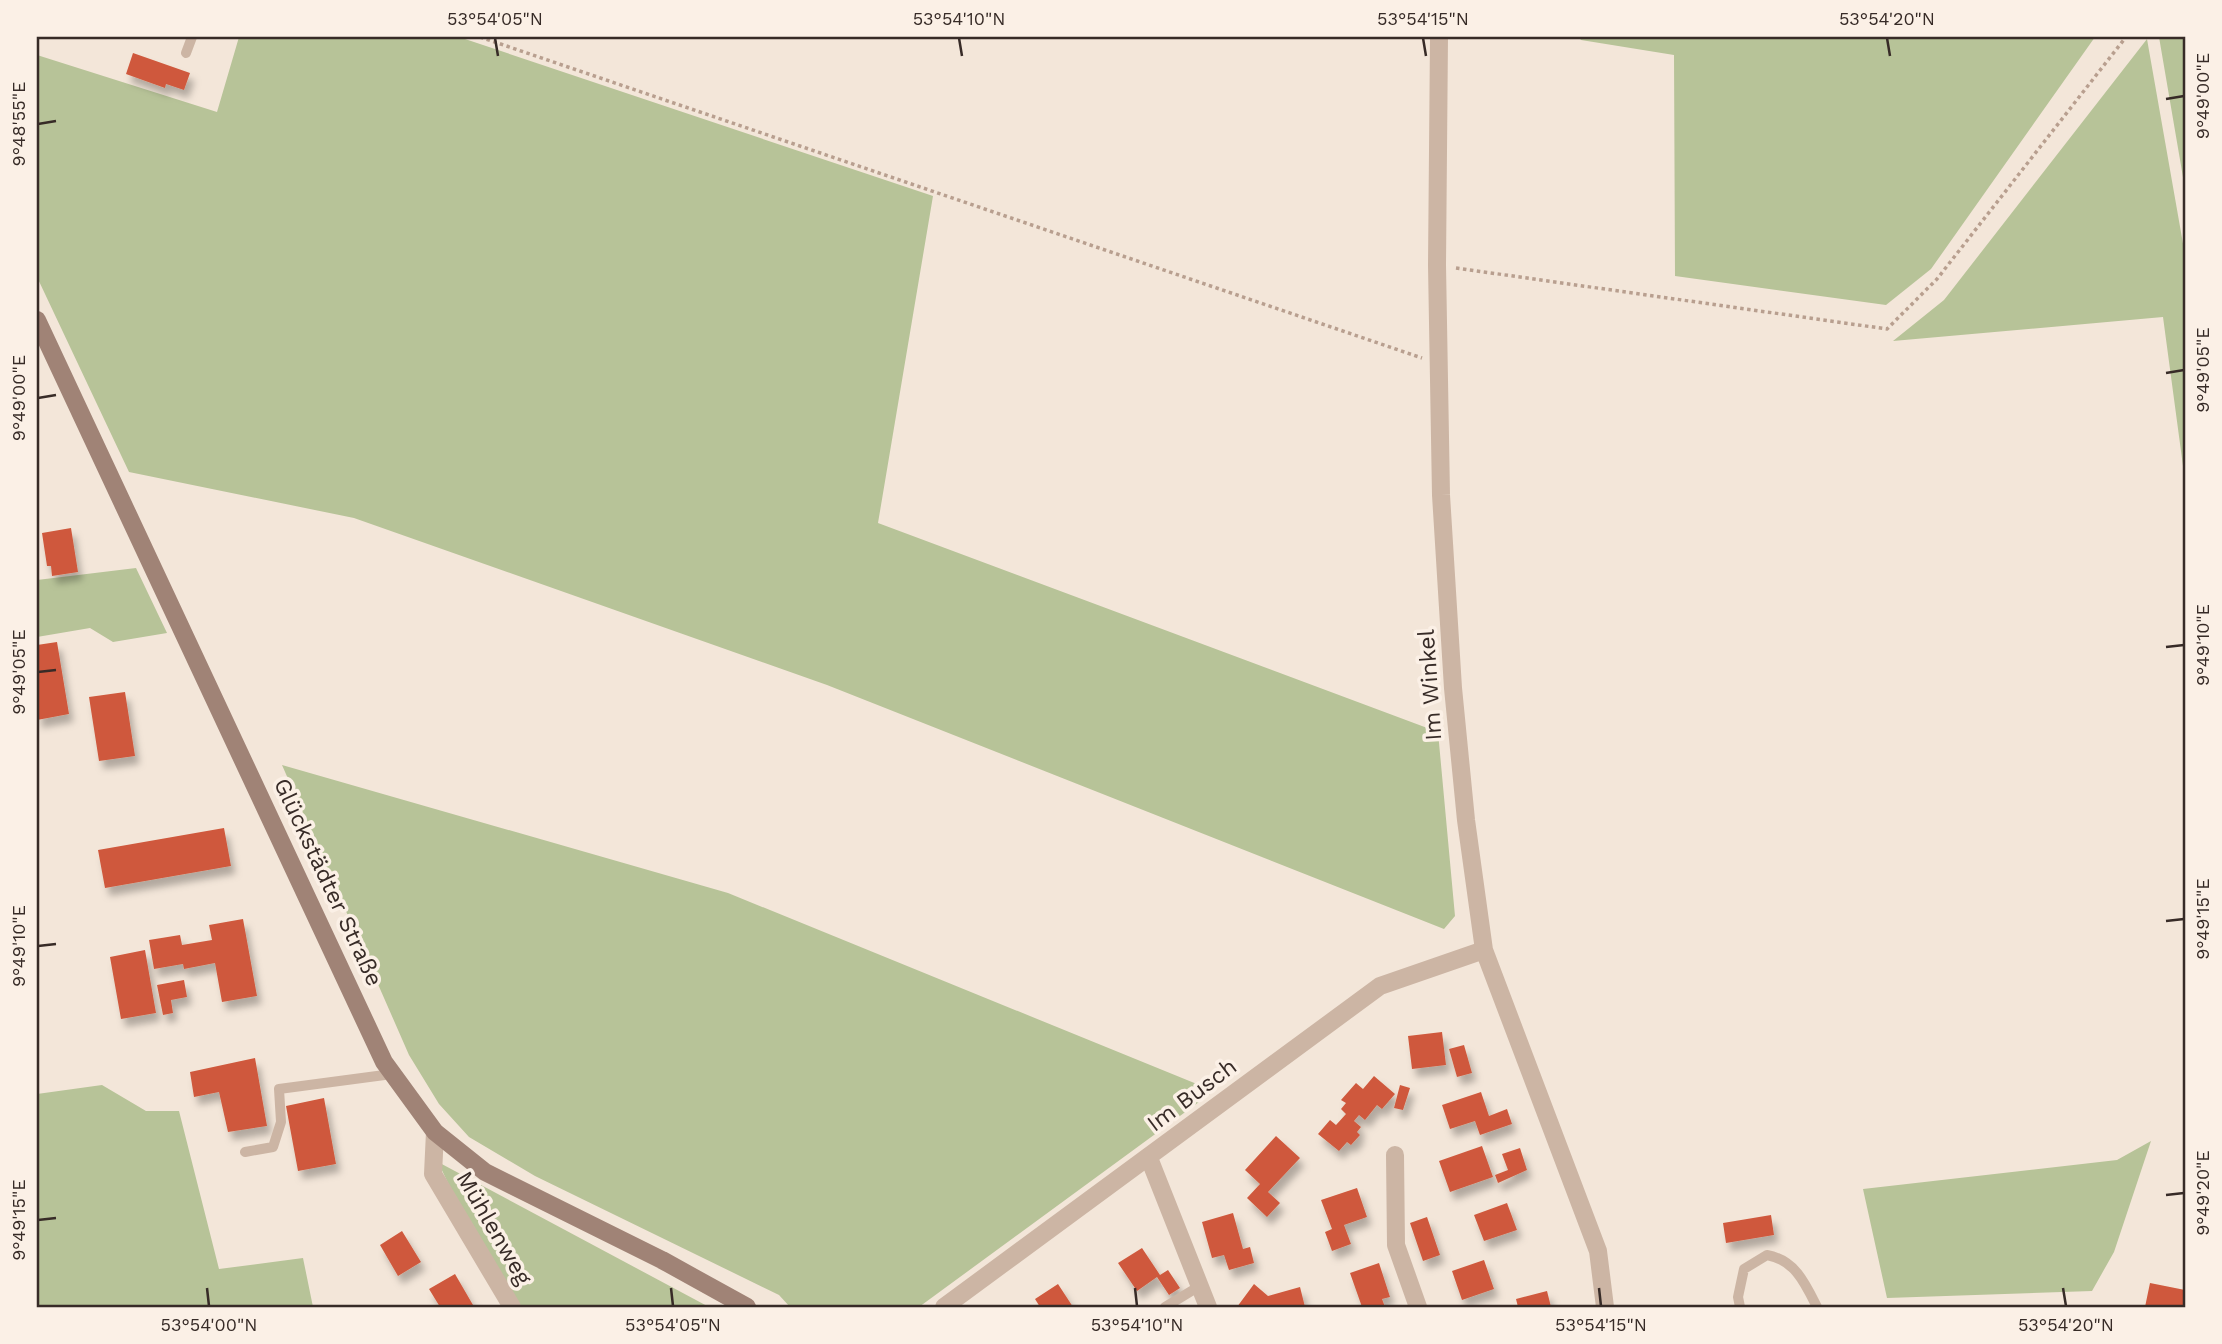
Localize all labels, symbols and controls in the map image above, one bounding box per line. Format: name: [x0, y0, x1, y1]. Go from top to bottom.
text: 53°54'05"N: [447, 8, 543, 29]
text: 53°54'10"N: [913, 8, 1005, 29]
text: 53°54'15"N: [1377, 8, 1469, 29]
text: 53°54'20"N: [1839, 8, 1935, 29]
text: 9°49'00"E: [2192, 53, 2213, 139]
text: 9°48'55"E: [8, 82, 29, 166]
text: 9°49'05"E: [2192, 327, 2213, 413]
text: 9°49'00"E: [8, 355, 29, 441]
text: 9°49'10"E: [2192, 604, 2213, 686]
text: 9°49'05"E: [8, 629, 29, 715]
street label: Im Winkel: [1413, 629, 1447, 741]
street label: Glückstädter Straße: [268, 774, 388, 990]
text: 9°49'15"E: [2192, 878, 2213, 960]
text: 9°49'10"E: [8, 905, 29, 987]
street label: Im Busch: [1142, 1053, 1242, 1137]
text: 9°49'20"E: [2192, 1150, 2213, 1236]
street label: Mühlenweg: [451, 1166, 538, 1290]
text: 9°49'15"E: [8, 1179, 29, 1261]
text: 53°54'00"N: [161, 1314, 257, 1335]
text: 53°54'05"N: [625, 1314, 721, 1335]
text: 53°54'10"N: [1091, 1314, 1183, 1335]
text: 53°54'15"N: [1555, 1314, 1647, 1335]
text: 53°54'20"N: [2018, 1314, 2114, 1335]

